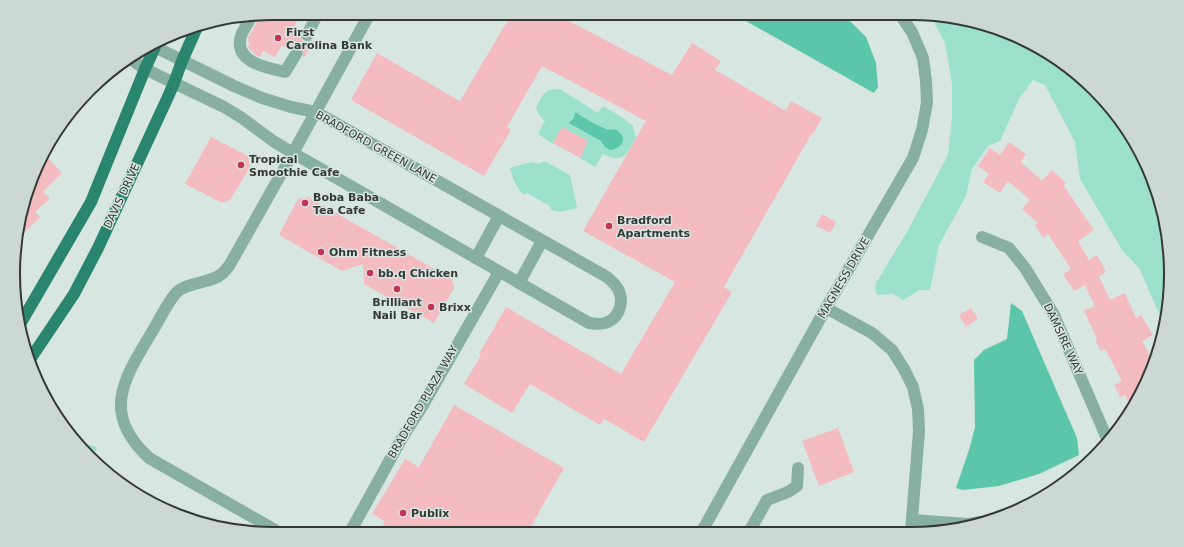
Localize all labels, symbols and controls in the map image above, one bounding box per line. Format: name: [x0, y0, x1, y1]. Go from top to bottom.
place label: First Carolina Bank: [286, 26, 373, 52]
marker: First Carolina Bank: [273, 33, 283, 43]
street label: BRADFORD GREEN LANE: [313, 108, 439, 186]
place label: Tropical Smoothie Cafe: [249, 153, 339, 179]
marker: Tropical Smoothie Cafe: [236, 160, 246, 170]
street label: DAVIS DRIVE: [101, 161, 143, 231]
place label: Boba Baba Tea Cafe: [313, 191, 379, 217]
marker: Boba Baba Tea Cafe: [300, 198, 310, 208]
place label: Bradford Apartments: [617, 214, 691, 240]
marker: Bradford Apartments: [604, 221, 614, 231]
street label: MAGNESS DRIVE: [815, 235, 873, 321]
place label: Ohm Fitness: [329, 246, 407, 259]
marker: Ohm Fitness: [316, 247, 326, 257]
place label: bb.q Chicken: [378, 267, 458, 280]
marker: bb.q Chicken: [365, 268, 375, 278]
marker: Brilliant Nail Bar: [392, 284, 402, 294]
place label: Brilliant Nail Bar: [372, 296, 422, 322]
place label: Brixx: [439, 301, 471, 314]
street label: DAMSIRE WAY: [1041, 301, 1085, 377]
marker: Brixx: [426, 302, 436, 312]
street label: BRADFORD PLAZA WAY: [385, 343, 461, 461]
place label: Publix: [411, 507, 449, 520]
marker: Publix: [398, 508, 408, 518]

